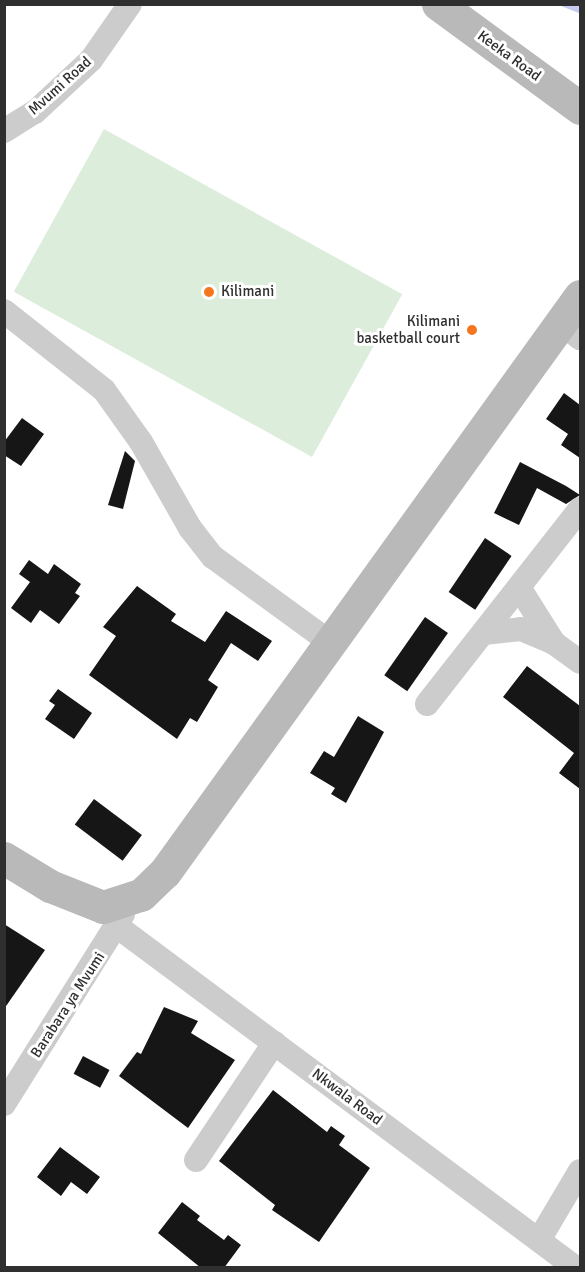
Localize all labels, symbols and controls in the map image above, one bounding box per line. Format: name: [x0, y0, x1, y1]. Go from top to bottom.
street label: Keeka Road: [474, 27, 544, 85]
street label: Mvumi Road: [25, 53, 95, 119]
place label: Kilimani: [221, 283, 274, 301]
marker: Kilimani: [202, 285, 216, 299]
place label: Kilimani basketball court: [356, 312, 460, 347]
marker: Kilimani basketball court: [465, 323, 479, 337]
street label: Barabara ya Mvumi: [27, 949, 109, 1061]
street label: Nkwala Road: [308, 1065, 386, 1129]

